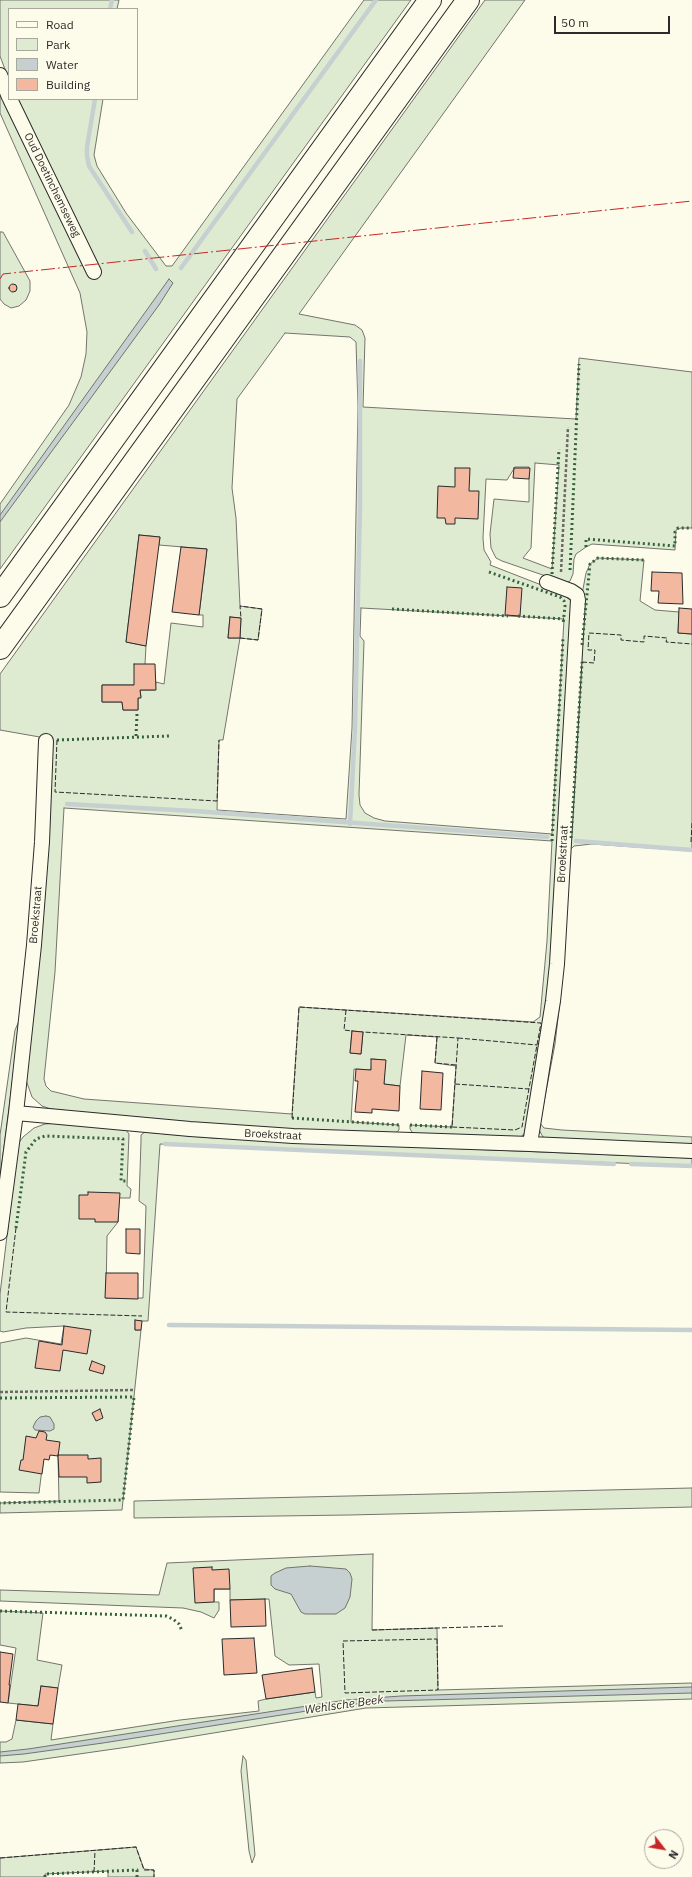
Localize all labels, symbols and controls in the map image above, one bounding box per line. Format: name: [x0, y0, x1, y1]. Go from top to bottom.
legend: [8, 8, 138, 100]
scale bar: [556, 8, 672, 34]
text: 50 m: [561, 15, 589, 30]
text: Road: [46, 17, 74, 32]
text: Park: [46, 37, 70, 52]
text: Water: [46, 57, 78, 72]
text: Building: [46, 77, 90, 92]
street label: Oud Doetinchemseweg: [21, 131, 83, 239]
street label: Broekstraat: [555, 825, 571, 883]
street label: Broekstraat: [27, 886, 45, 944]
street label: Broekstraat: [244, 1127, 302, 1143]
water label: Wehlsche Beek: [304, 1692, 384, 1718]
north arrow: [644, 1829, 684, 1869]
text: N: [665, 1848, 681, 1862]

